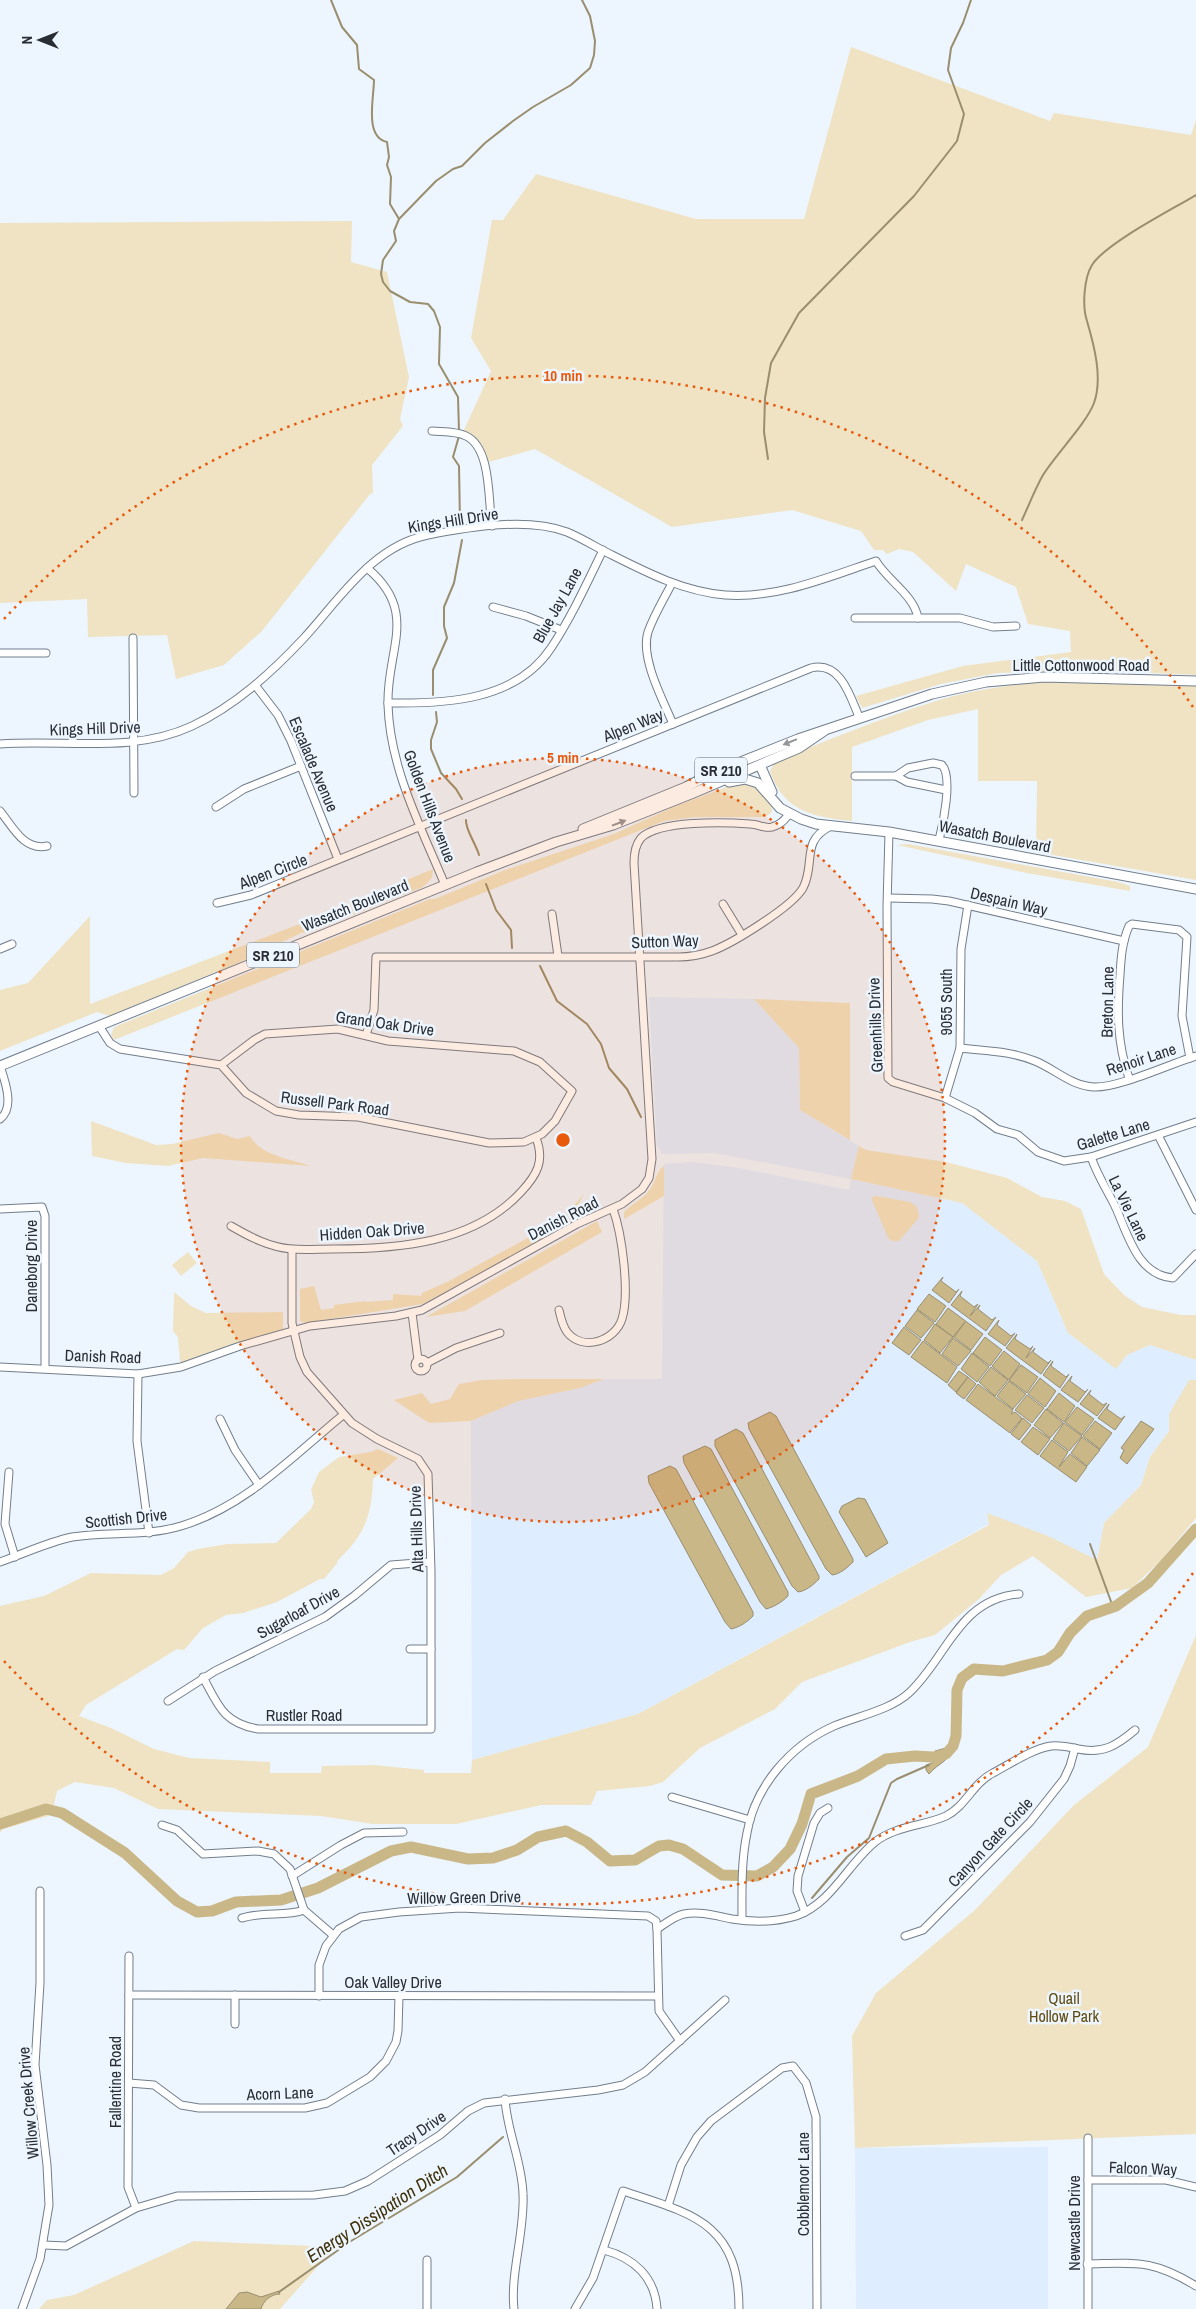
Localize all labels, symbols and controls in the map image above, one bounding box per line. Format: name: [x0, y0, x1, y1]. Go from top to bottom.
north arrow: [15, 15, 65, 65]
text: N: [18, 36, 36, 44]
text: 10 min: [544, 365, 582, 386]
street label: Kings Hill Drive: [406, 502, 500, 538]
street label: Blue Jay Lane: [527, 563, 587, 647]
street label: Little Cottonwood Road: [1012, 654, 1150, 676]
street label: Alpen Way: [599, 703, 667, 747]
street label: Escalade Avenue: [284, 713, 344, 815]
street label: Kings Hill Drive: [49, 715, 141, 741]
one-way arrow: [782, 738, 797, 746]
street label: Golden Hills Avenue: [398, 747, 462, 865]
text: 5 min: [547, 747, 579, 768]
road number: SR 210: [695, 758, 747, 782]
street label: Wasatch Boulevard: [937, 814, 1053, 858]
one-way arrow: [612, 818, 626, 826]
street label: Alpen Circle: [235, 848, 310, 894]
street label: Wasatch Boulevard: [298, 874, 412, 936]
street label: Despain Way: [968, 881, 1050, 921]
street label: Sutton Way: [631, 929, 699, 953]
road number: SR 210: [247, 942, 299, 968]
street label: Breton Lane: [1095, 966, 1119, 1038]
street label: 9055 South: [935, 968, 957, 1036]
street label: Greenhills Drive: [862, 977, 888, 1073]
street label: Grand Oak Drive: [334, 1005, 436, 1041]
street label: Renoir Lane: [1103, 1037, 1179, 1081]
street label: Russell Park Road: [280, 1085, 390, 1121]
street label: Galette Lane: [1074, 1112, 1152, 1156]
centre of rings: [554, 1131, 572, 1149]
street label: La Vie Lane: [1104, 1171, 1154, 1245]
street label: Danish Road: [524, 1191, 602, 1245]
street label: Hidden Oak Drive: [319, 1216, 425, 1246]
street label: Daneborg Drive: [20, 1220, 42, 1312]
street label: Danish Road: [64, 1344, 142, 1368]
street label: Alta Hills Drive: [403, 1485, 429, 1574]
street label: Scottish Drive: [84, 1503, 168, 1533]
street label: Sugarloaf Drive: [253, 1580, 343, 1644]
street label: Rustler Road: [266, 1704, 342, 1726]
street label: Canyon Gate Circle: [943, 1792, 1037, 1892]
street label: Willow Green Drive: [407, 1885, 521, 1909]
street label: Oak Valley Drive: [344, 1971, 442, 1993]
park label: Quail Hollow Park: [1029, 1987, 1099, 2027]
street label: Fallentine Road: [104, 2036, 126, 2128]
street label: Willow Creek Drive: [12, 2046, 44, 2160]
street label: Acorn Lane: [245, 2081, 314, 2105]
street label: Tracy Drive: [382, 2105, 450, 2161]
street label: Cobblemoor Lane: [792, 2132, 814, 2236]
street label: Falcon Way: [1109, 2156, 1178, 2180]
water label: Energy Dissipation Ditch: [301, 2158, 453, 2268]
street label: Newcastle Drive: [1063, 2175, 1085, 2271]

